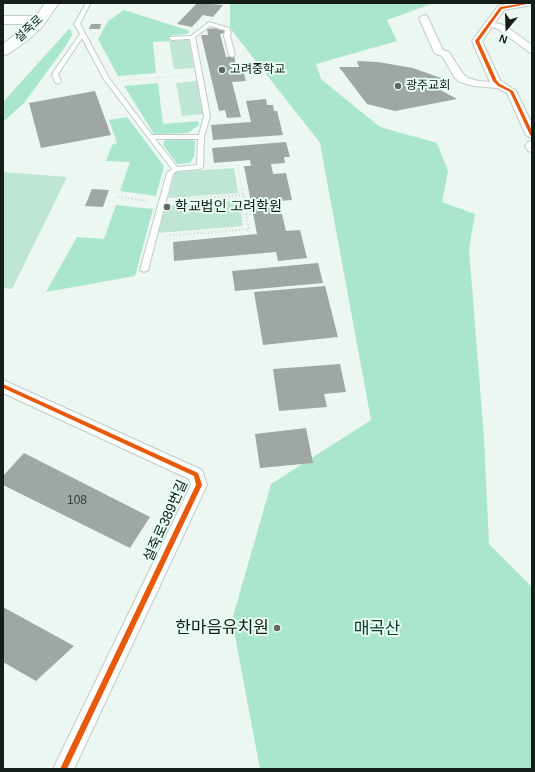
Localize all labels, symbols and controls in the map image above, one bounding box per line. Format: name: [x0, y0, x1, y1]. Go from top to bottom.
north arrow: [487, 8, 527, 48]
street label: 설죽로: [12, 12, 46, 46]
text: N: [497, 32, 509, 46]
place label: 고려중학교: [230, 63, 285, 77]
marker: 고려중학교: [217, 65, 227, 75]
place label: 광주교회: [406, 79, 450, 93]
marker: 광주교회: [393, 81, 403, 91]
place label: 학교법인 고려학원: [175, 199, 282, 215]
marker: 학교법인 고려학원: [162, 202, 172, 212]
street label: 설죽로389번길: [140, 477, 192, 565]
house number: 108: [67, 494, 87, 508]
place label: 한마음유치원: [175, 618, 269, 638]
park label: 매곡산: [354, 619, 400, 639]
marker: 한마음유치원: [272, 623, 282, 633]

